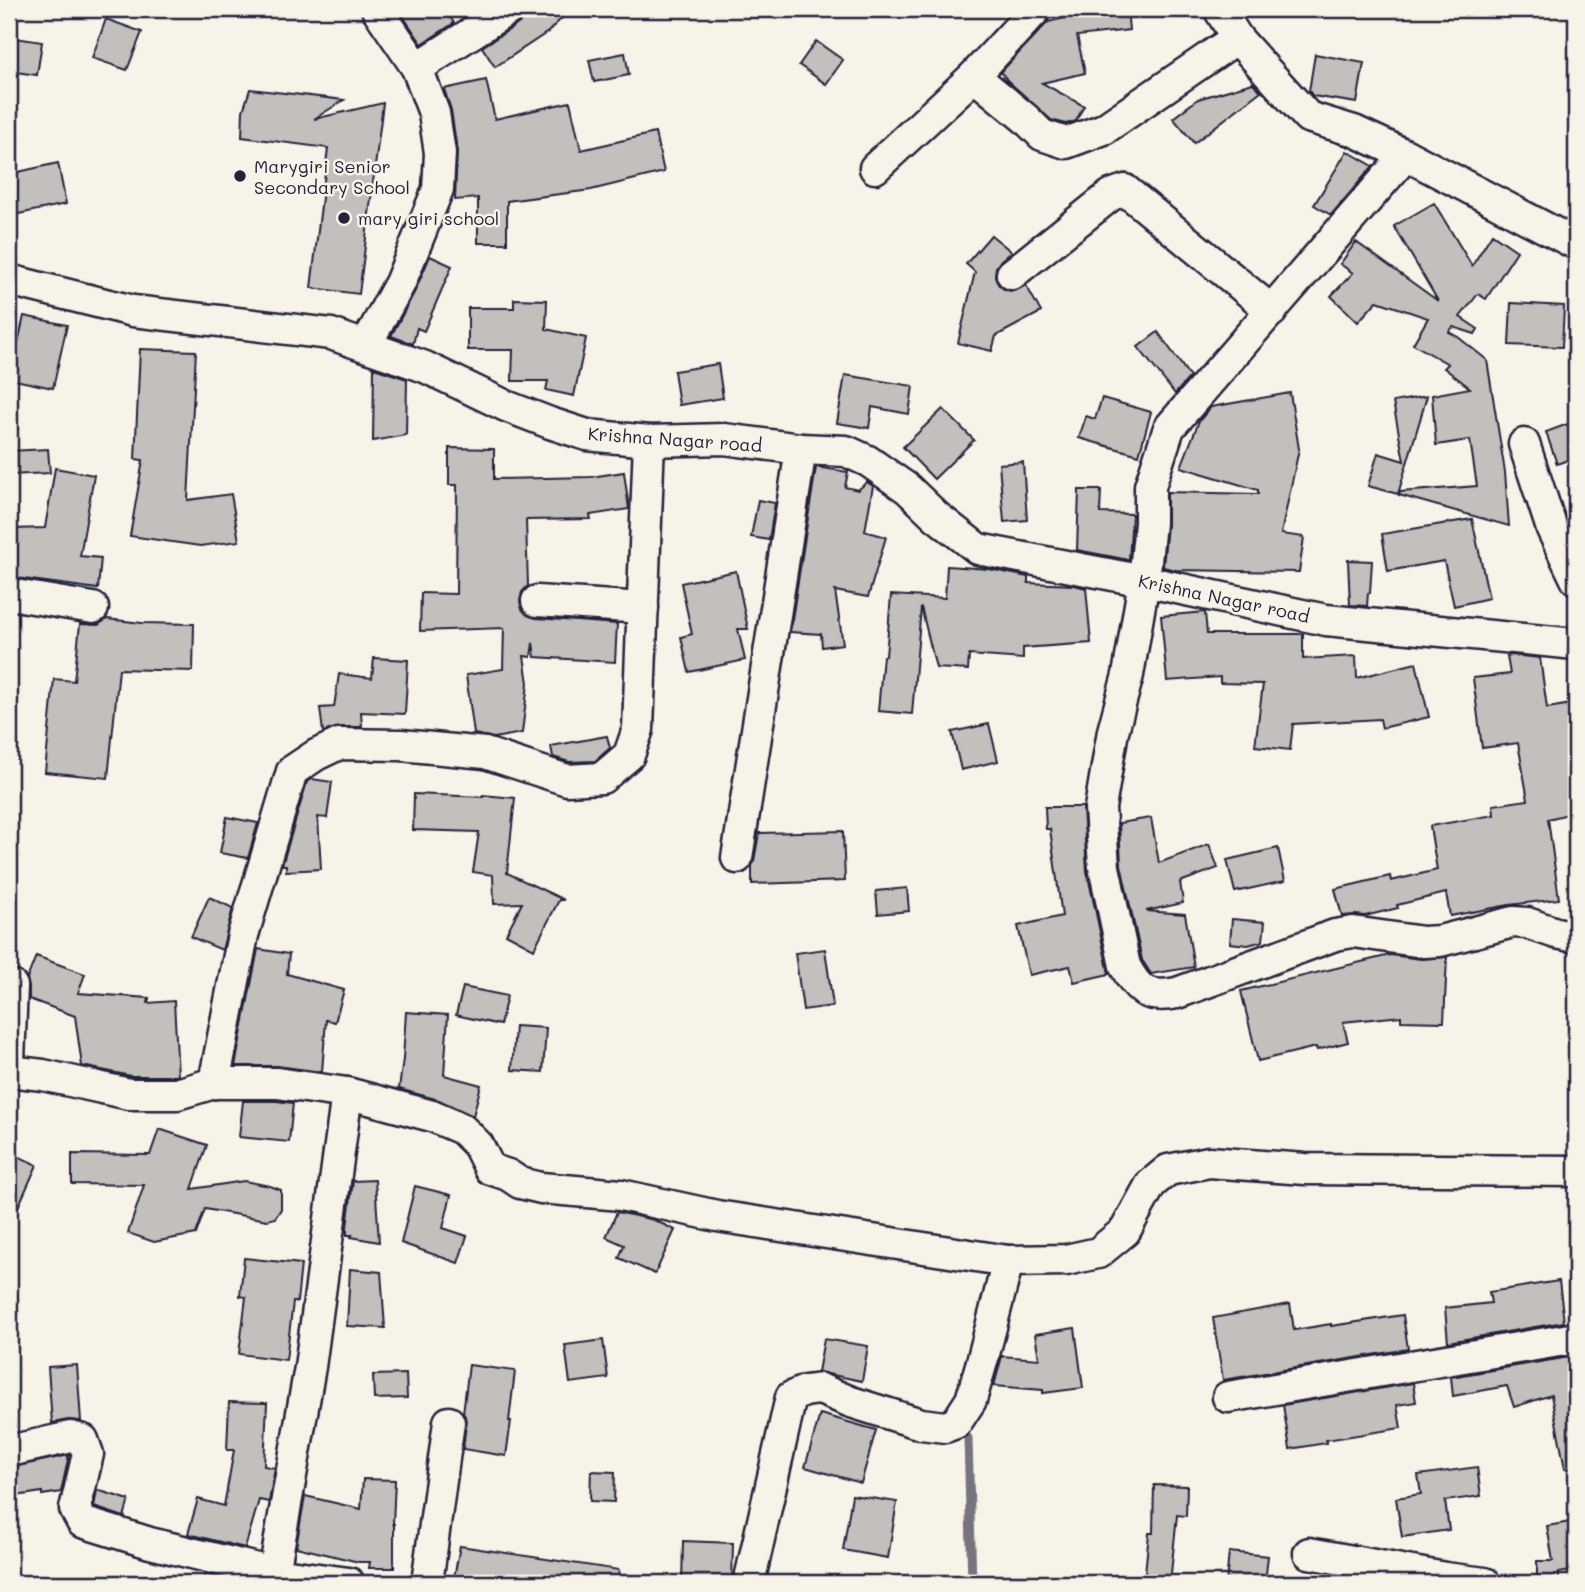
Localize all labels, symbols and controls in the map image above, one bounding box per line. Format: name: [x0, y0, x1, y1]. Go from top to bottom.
place label: Marygiri Senior Secondary School: [254, 154, 410, 199]
marker: Marygiri Senior Secondary School: [232, 168, 248, 184]
place label: mary giri school: [358, 206, 499, 230]
marker: mary giri school: [336, 210, 352, 226]
street label: Krishna Nagar road: [587, 421, 763, 457]
street label: Krishna Nagar road: [1136, 568, 1312, 628]

